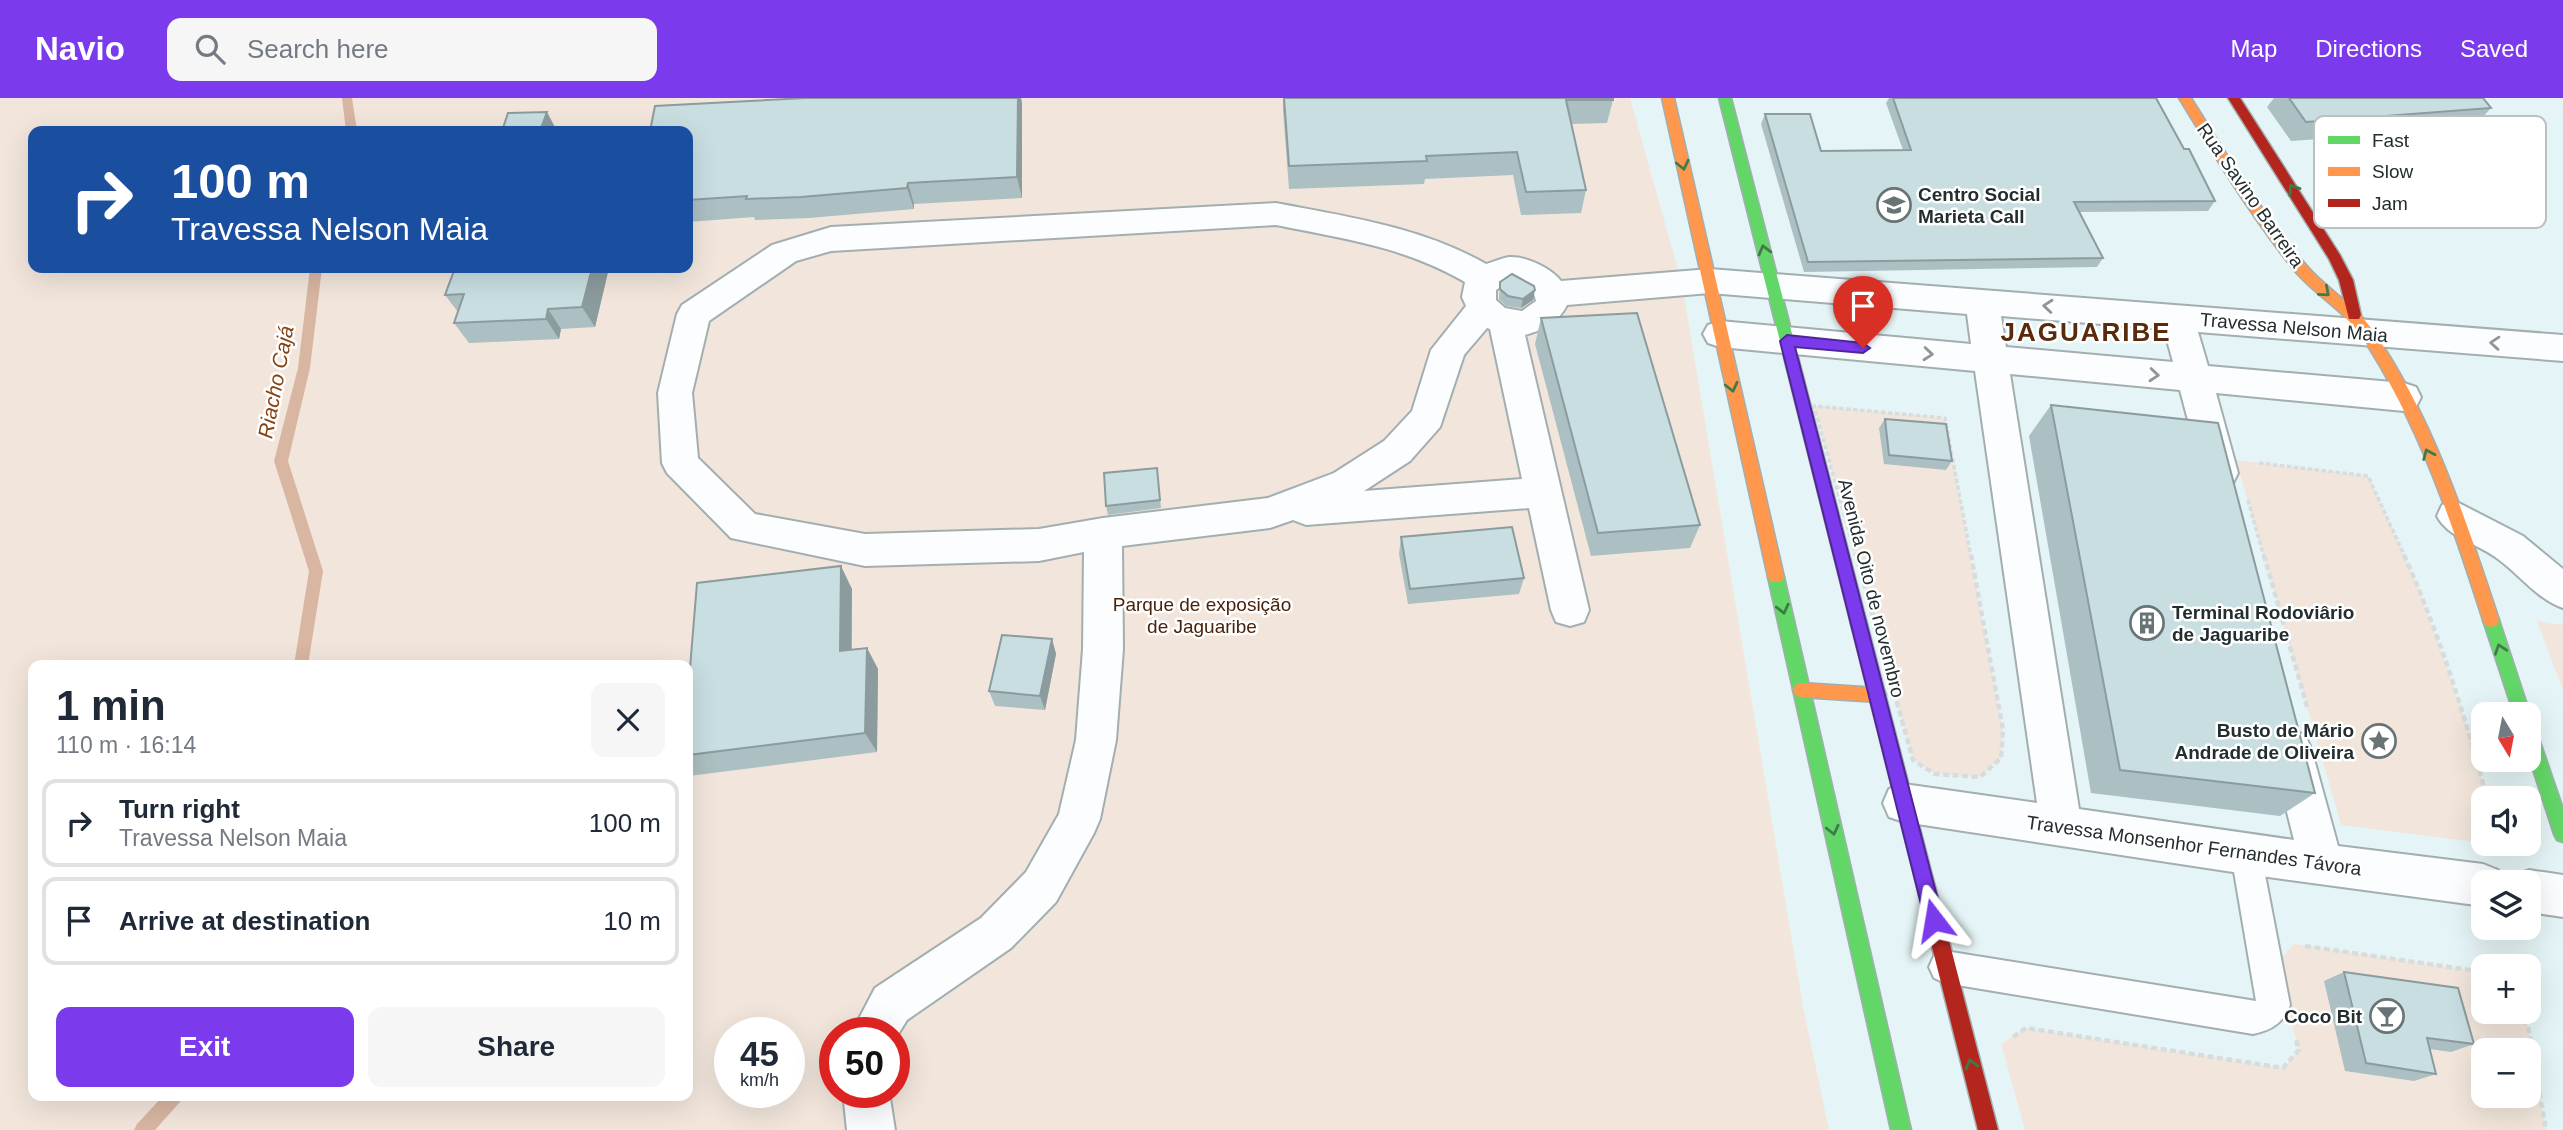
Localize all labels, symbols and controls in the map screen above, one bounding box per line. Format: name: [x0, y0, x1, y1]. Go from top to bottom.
search box: [167, 18, 657, 81]
text: Navio: [35, 30, 125, 67]
icon: search: [191, 30, 229, 68]
text: Search here: [247, 34, 389, 64]
text: Map: [2231, 35, 2277, 62]
text: Directions: [2315, 35, 2422, 62]
text: Saved: [2460, 35, 2528, 62]
legend: [2314, 116, 2546, 228]
street label: Rua Savino Barreira: [2193, 119, 2309, 272]
text: Fast: [2372, 130, 2410, 151]
icon: right: [56, 154, 147, 245]
text: 100 m: [171, 154, 310, 208]
one-way arrow: [1675, 159, 1690, 171]
text: Slow: [2372, 161, 2413, 182]
one-way arrow: [2288, 183, 2301, 196]
place label: Centro Social Marieta Call: [1918, 184, 2040, 227]
school or university icon: Centro Social Marieta Call: [1875, 186, 1913, 224]
text: Jam: [2372, 193, 2408, 214]
text: Travessa Nelson Maia: [171, 211, 488, 247]
one-way arrow: [1758, 244, 1773, 256]
pin: [1833, 276, 1893, 348]
one-way arrow: [2317, 284, 2330, 296]
icon: arrive: [1844, 287, 1882, 325]
one-way arrow: [2043, 299, 2054, 314]
street label: Travessa Nelson Maia: [2199, 309, 2389, 346]
district label: JAGUARIBE: [2000, 317, 2172, 347]
water label: Riacho Cajá: [253, 323, 298, 440]
one-way arrow: [2489, 336, 2500, 351]
one-way arrow: [1922, 346, 1933, 361]
one-way arrow: [2148, 368, 2160, 383]
one-way arrow: [1723, 381, 1738, 393]
one-way arrow: [2422, 448, 2436, 461]
street label: Avenida Oito de novembro: [1834, 477, 1909, 700]
park label: Parque de exposição de Jaguaribe: [1113, 594, 1291, 637]
place label: Terminal Rodoviârio de Jaguaribe: [2172, 602, 2354, 645]
one-way arrow: [1774, 603, 1789, 615]
building icon: Terminal Rodoviârio de Jaguaribe: [2128, 604, 2166, 642]
one-way arrow: [2494, 644, 2508, 656]
text: 1 min: [56, 682, 166, 729]
button: close: [591, 683, 665, 757]
north arrow: [2471, 702, 2541, 772]
map controls: [2471, 702, 2541, 1108]
place label: Busto de Mário Andrade de Oliveira: [2174, 720, 2354, 763]
place icon: Busto de Mário Andrade de Oliveira: [2360, 722, 2398, 760]
text: 110 m · 16:14: [56, 732, 196, 758]
button: sound: [2471, 786, 2541, 856]
text: Turn right: [119, 794, 240, 824]
icon: right: [60, 804, 98, 842]
text: 100 m: [589, 808, 661, 838]
street label: Travessa Monsenhor Fernandes Távora: [2025, 812, 2363, 879]
one-way arrow: [1825, 824, 1839, 836]
text: Travessa Nelson Maia: [119, 825, 347, 851]
button: layers: [2471, 870, 2541, 940]
position arrow: [1897, 883, 1971, 957]
icon: arrive: [60, 902, 98, 940]
text: Arrive at destination: [119, 906, 370, 936]
text: 10 m: [603, 906, 661, 936]
button: +: [2471, 954, 2541, 1024]
bar icon: Coco Bit: [2368, 997, 2406, 1035]
place label: Coco Bit: [2284, 1006, 2363, 1027]
button: Exit: [56, 1007, 354, 1087]
button: Share: [368, 1007, 665, 1087]
speed limit sign: 50: [819, 1017, 910, 1108]
text: 45: [740, 1034, 779, 1073]
button: −: [2471, 1038, 2541, 1108]
one-way arrow: [1964, 1058, 1979, 1070]
text: km/h: [740, 1070, 779, 1090]

